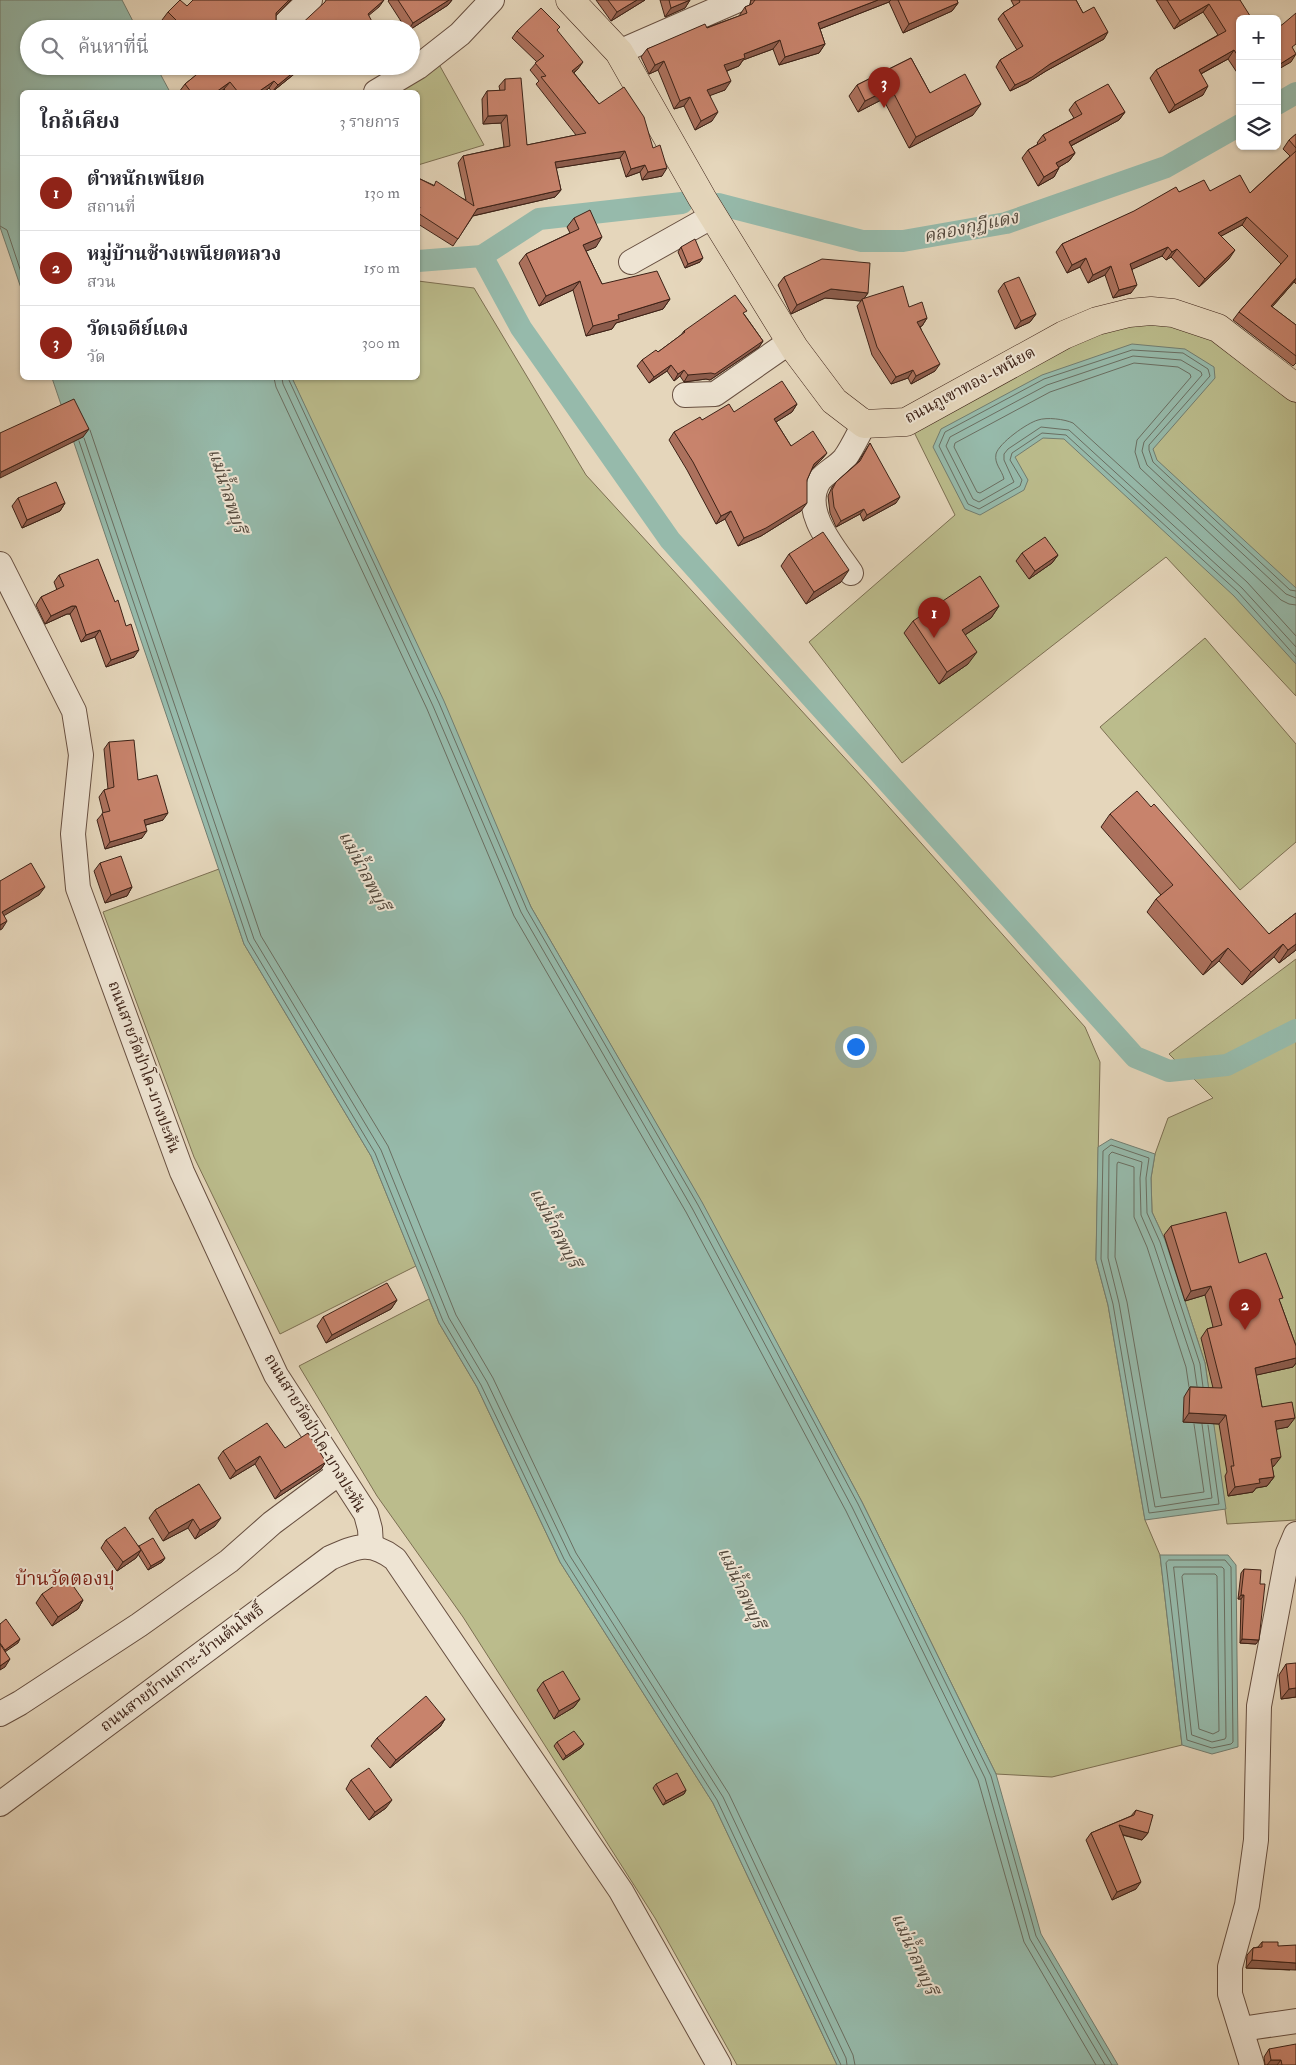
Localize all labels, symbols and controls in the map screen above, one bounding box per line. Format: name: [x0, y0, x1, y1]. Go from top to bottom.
map controls: [1236, 15, 1281, 150]
button: +: [1236, 15, 1281, 60]
search box: [20, 20, 420, 75]
icon: search: [38, 34, 66, 62]
text: ค้นหาที่นี่: [78, 35, 149, 59]
button: −: [1236, 60, 1281, 105]
pin: 3: [868, 67, 900, 108]
button: layers: [1236, 105, 1281, 150]
text: ใกล้เคียง: [40, 108, 120, 135]
text: 3 รายการ: [340, 112, 400, 132]
text: ตำหนักเพนียด: [87, 167, 205, 191]
text: 1: [53, 183, 59, 203]
text: 130 m: [364, 183, 400, 203]
text: สถานที่: [87, 197, 135, 217]
water label: คลองกุฎีแดง: [921, 206, 1022, 248]
text: หมู่บ้านช้างเพนียดหลวง: [87, 242, 281, 266]
text: 2: [52, 258, 60, 278]
text: 150 m: [363, 258, 400, 278]
text: สวน: [87, 272, 116, 292]
text: วัดเจดีย์แดง: [87, 317, 188, 341]
text: 3: [53, 333, 59, 353]
text: 300 m: [362, 333, 400, 353]
street label: ถนนภูเขาทอง-เพนียด: [901, 342, 1039, 428]
text: วัด: [87, 347, 106, 367]
water label: แม่น้ำลพบุรี: [203, 445, 255, 539]
pin: 1: [918, 597, 950, 638]
water label: แม่น้ำลพบุรี: [333, 826, 399, 918]
street label: ถนนสายวัดป่าโค-บางปะหัน: [103, 978, 185, 1156]
your location: [843, 1034, 869, 1060]
water label: แม่น้ำลพบุรี: [524, 1183, 590, 1275]
pin: 2: [1229, 1289, 1261, 1330]
street label: ถนนสายวัดป่าโค-บางปะหัน: [260, 1349, 371, 1516]
water label: แม่น้ำลพบุรี: [712, 1542, 774, 1635]
district label: บ้านวัดตองปุ: [15, 1567, 115, 1591]
street label: ถนนสายบ้านเกาะ-บ้านต้นโพธิ์: [95, 1597, 269, 1736]
water label: แม่น้ำลพบุรี: [886, 1908, 946, 2001]

